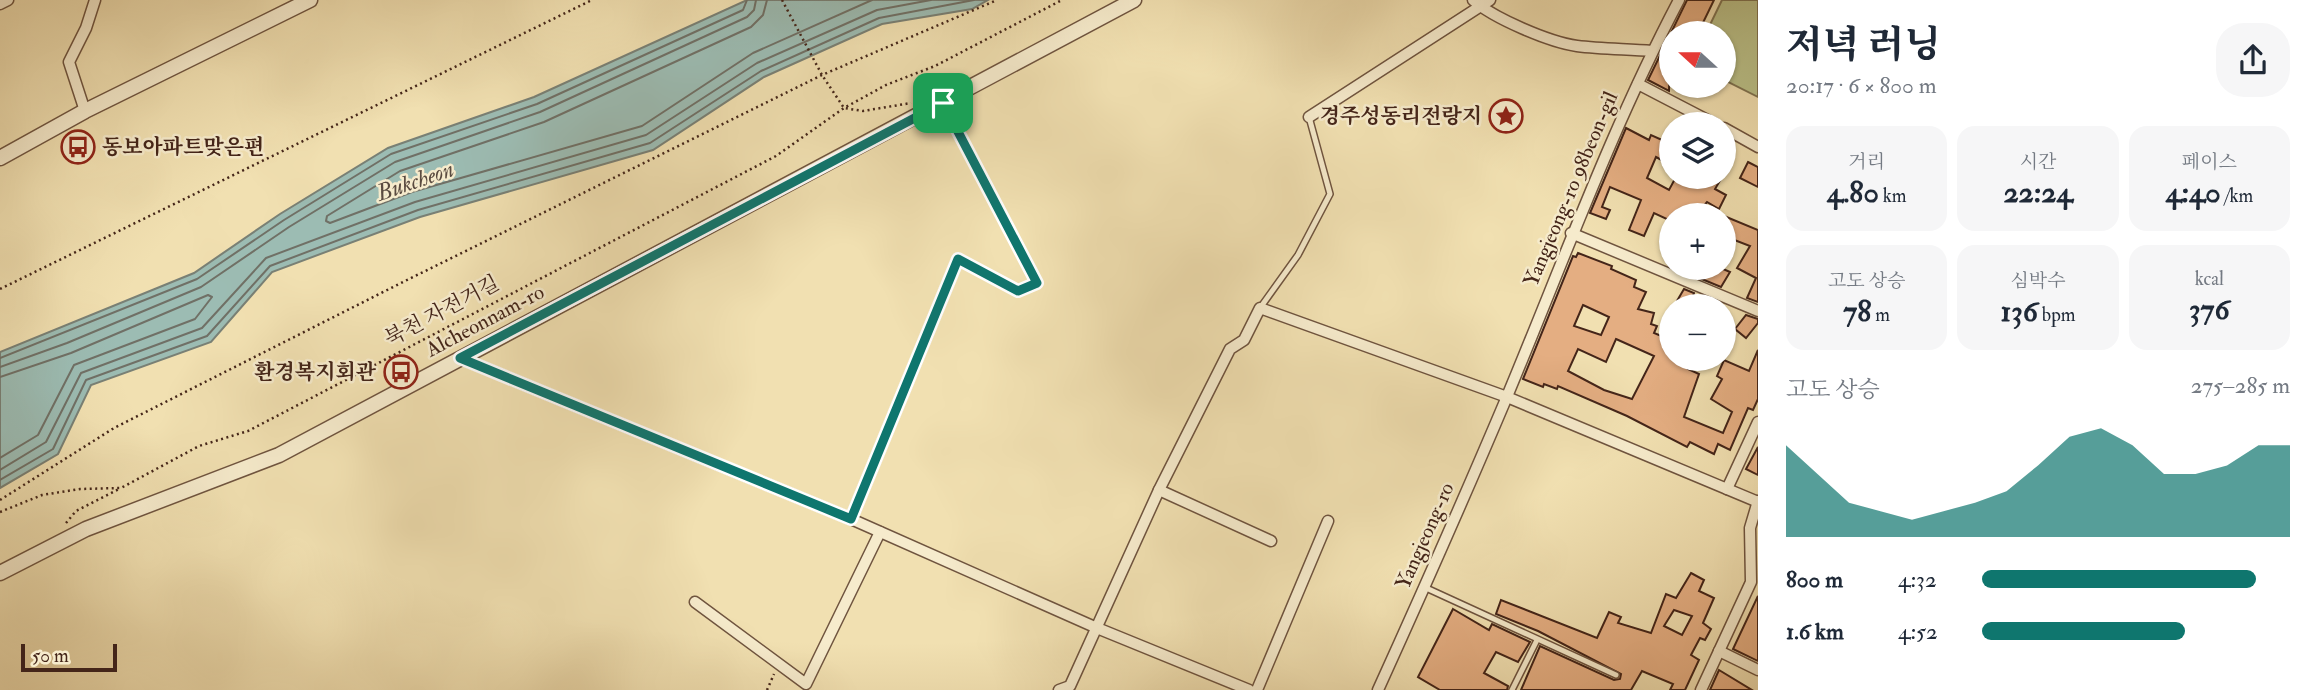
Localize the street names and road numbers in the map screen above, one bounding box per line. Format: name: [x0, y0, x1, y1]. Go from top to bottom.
street label: Yangjeong-ro 98beon-gil: [1518, 87, 1625, 291]
street label: 북천 자전거길: [380, 269, 504, 353]
street label: Alcheonnam-ro: [420, 278, 549, 364]
street label: Yangjeong-ro: [1389, 478, 1461, 594]

